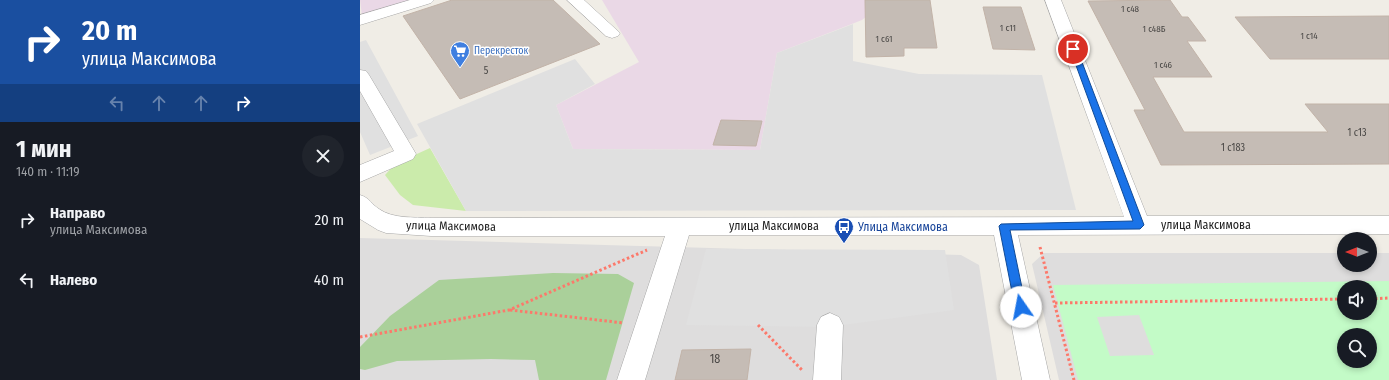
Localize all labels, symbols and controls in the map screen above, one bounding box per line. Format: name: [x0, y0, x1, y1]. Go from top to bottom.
house number: 1 с48: [1121, 4, 1140, 14]
text: 20 m: [82, 14, 137, 47]
icon: right: [16, 16, 68, 68]
house number: 1 с11: [1000, 23, 1016, 33]
house number: 1 с48Б: [1143, 24, 1166, 34]
house number: 1 с14: [1300, 31, 1318, 41]
pin: [1056, 32, 1090, 66]
house number: 1 с61: [875, 34, 893, 44]
icon: arrive: [1062, 38, 1084, 60]
supermarket icon: Перекресток: [449, 40, 471, 68]
place label: Перекресток: [474, 45, 529, 57]
text: улица Максимова: [82, 48, 217, 70]
house number: 1 с46: [1154, 60, 1173, 70]
house number: 5: [484, 65, 489, 77]
icon: left: [106, 92, 128, 114]
icon: ahead: [148, 92, 170, 114]
icon: ahead: [190, 92, 212, 114]
icon: right: [232, 92, 254, 114]
house number: 1 с13: [1348, 127, 1367, 139]
text: 1 мин: [16, 135, 71, 163]
button: close: [302, 135, 344, 177]
house number: 1 с183: [1221, 142, 1245, 154]
text: 140 m · 11:19: [16, 164, 80, 179]
text: Направо: [50, 204, 105, 222]
icon: right: [16, 209, 38, 231]
text: 20 m: [315, 211, 344, 229]
bus stop icon: Улица Максимова: [833, 216, 855, 244]
street label: улица Максимова: [406, 218, 496, 234]
street label: улица Максимова: [1161, 218, 1251, 232]
street label: улица Максимова: [729, 219, 819, 233]
place label: Улица Максимова: [857, 220, 948, 234]
text: улица Максимова: [50, 222, 147, 237]
north arrow: [1337, 232, 1377, 272]
map controls: [1337, 232, 1377, 368]
icon: left: [16, 269, 38, 291]
text: Налево: [50, 271, 97, 289]
text: 40 m: [314, 271, 344, 289]
button: sound: [1337, 280, 1377, 320]
position arrow: [1000, 286, 1042, 328]
button: search: [1337, 328, 1377, 368]
house number: 18: [710, 352, 720, 366]

